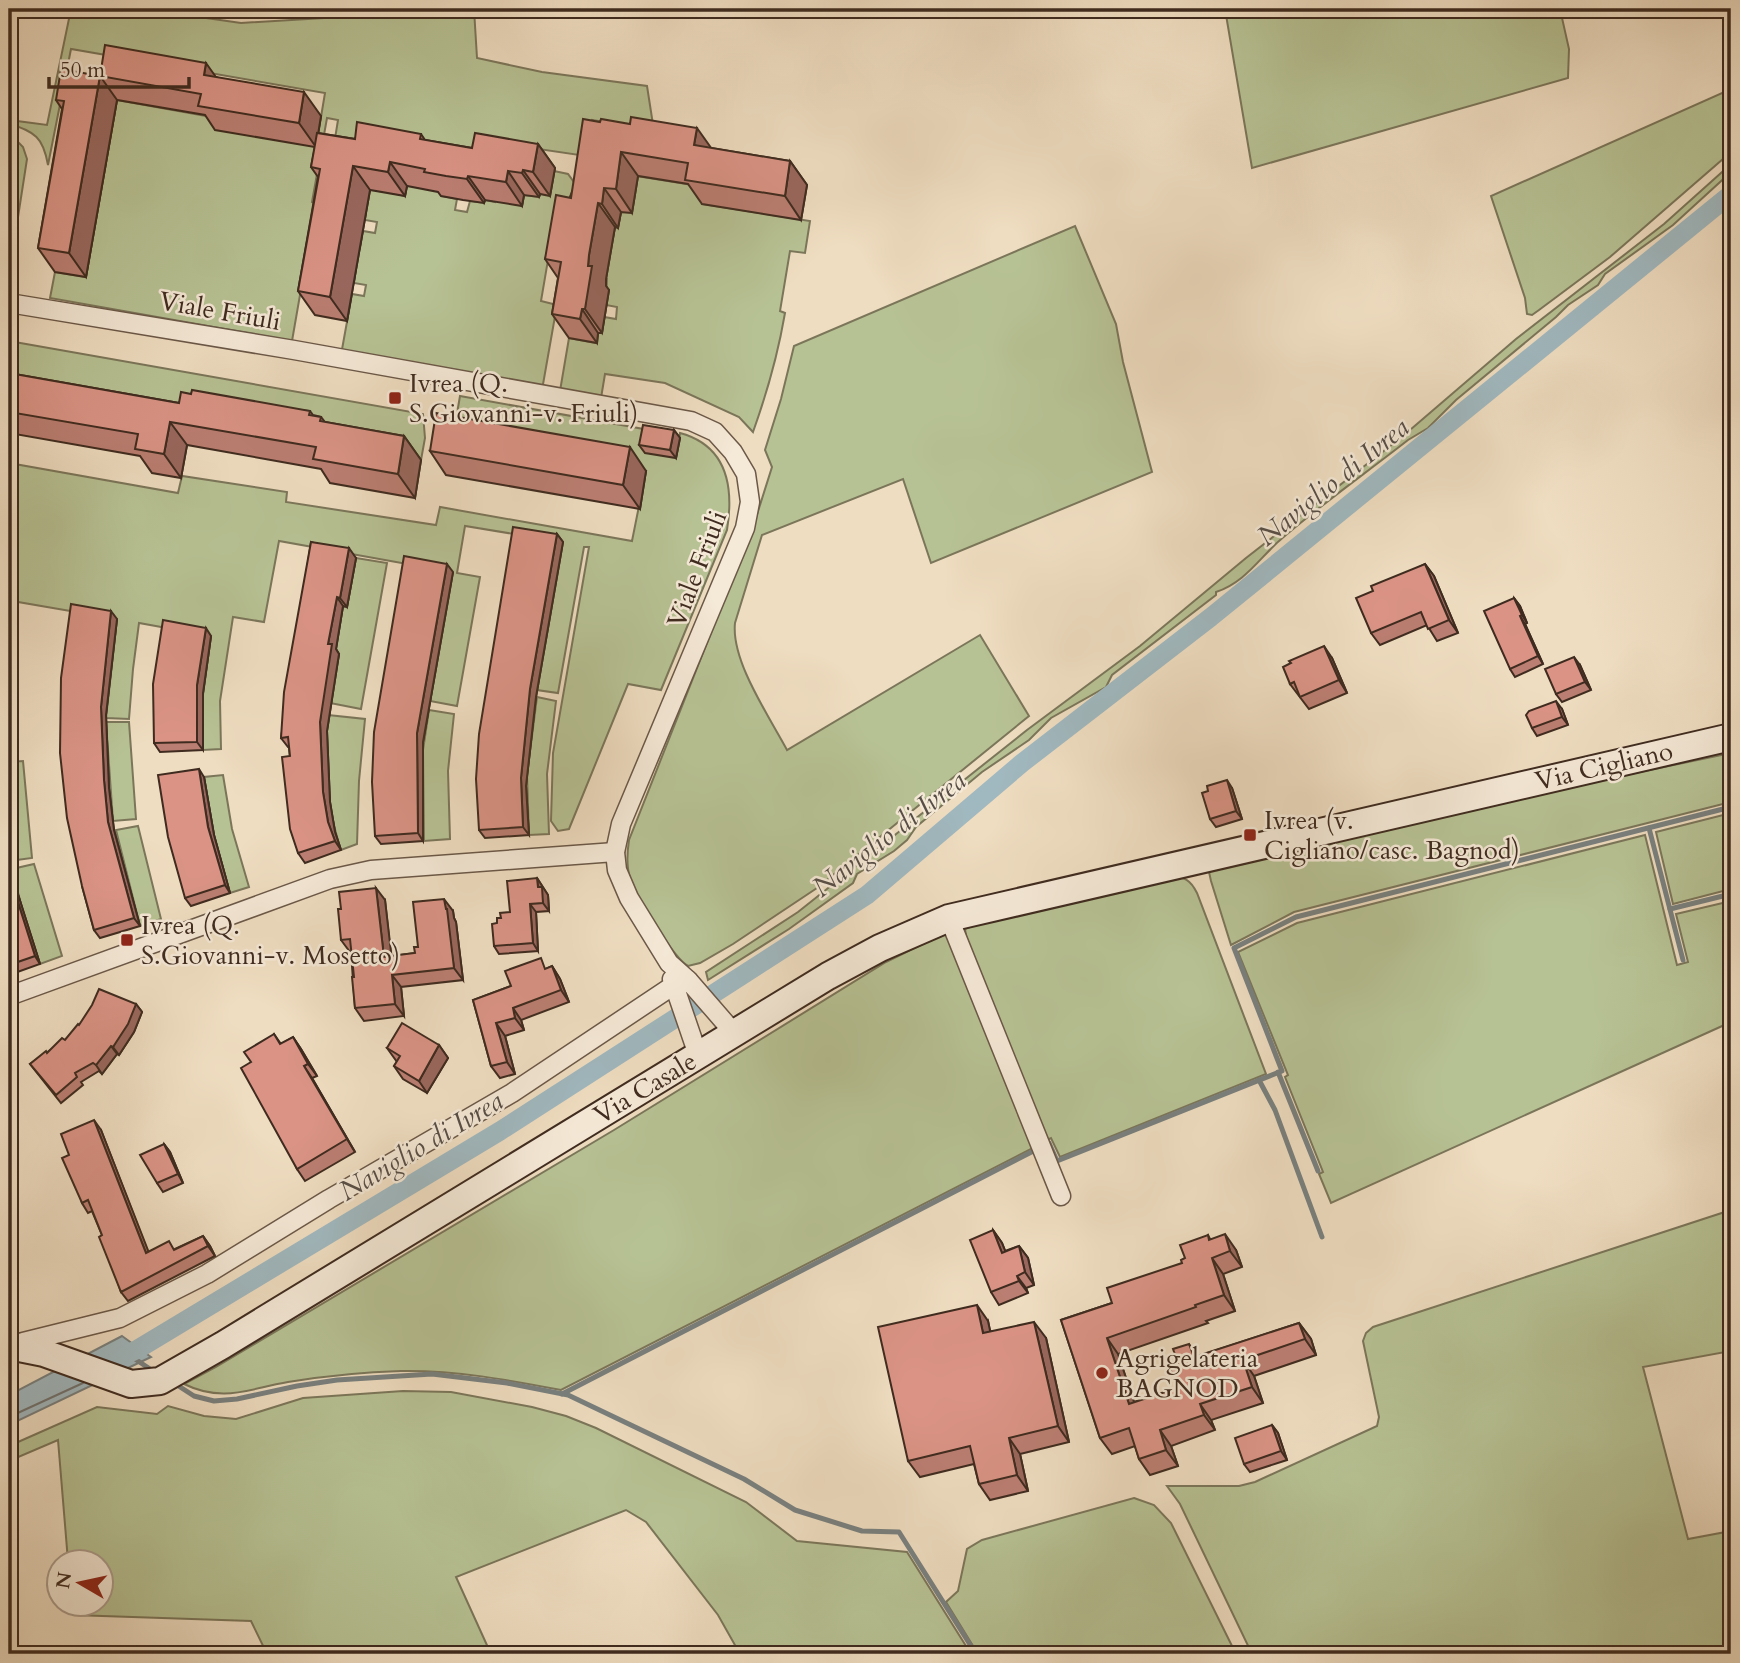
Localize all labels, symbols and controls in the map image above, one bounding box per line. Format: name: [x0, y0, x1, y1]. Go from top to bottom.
scale bar: [49, 46, 189, 90]
text: 50 m: [60, 56, 105, 85]
street label: Viale Friuli: [156, 283, 284, 339]
place label: Ivrea (Q. S.Giovanni-v. Friuli): [409, 366, 638, 431]
marker: Ivrea (Q. S.Giovanni-v. Friuli): [387, 390, 403, 406]
water label: Naviglio di Ivrea: [1249, 409, 1417, 555]
street label: Viale Friuli: [659, 505, 735, 633]
street label: Via Cigliano: [1532, 733, 1676, 799]
water label: Naviglio di Ivrea: [804, 762, 974, 906]
place label: Ivrea (v. Cigliano/casc. Bagnod): [1264, 803, 1520, 868]
marker: Ivrea (v. Cigliano/casc. Bagnod): [1242, 827, 1258, 843]
place label: Ivrea (Q. S.Giovanni-v. Mosetto): [141, 908, 400, 973]
marker: Ivrea (Q. S.Giovanni-v. Mosetto): [119, 932, 135, 948]
street label: Via Casale: [587, 1044, 703, 1132]
water label: Naviglio di Ivrea: [332, 1082, 510, 1210]
place label: Agrigelateria BAGNOD: [1116, 1341, 1258, 1406]
marker: Agrigelateria BAGNOD: [1094, 1365, 1110, 1381]
north arrow: [46, 1548, 116, 1618]
text: N: [50, 1570, 78, 1591]

